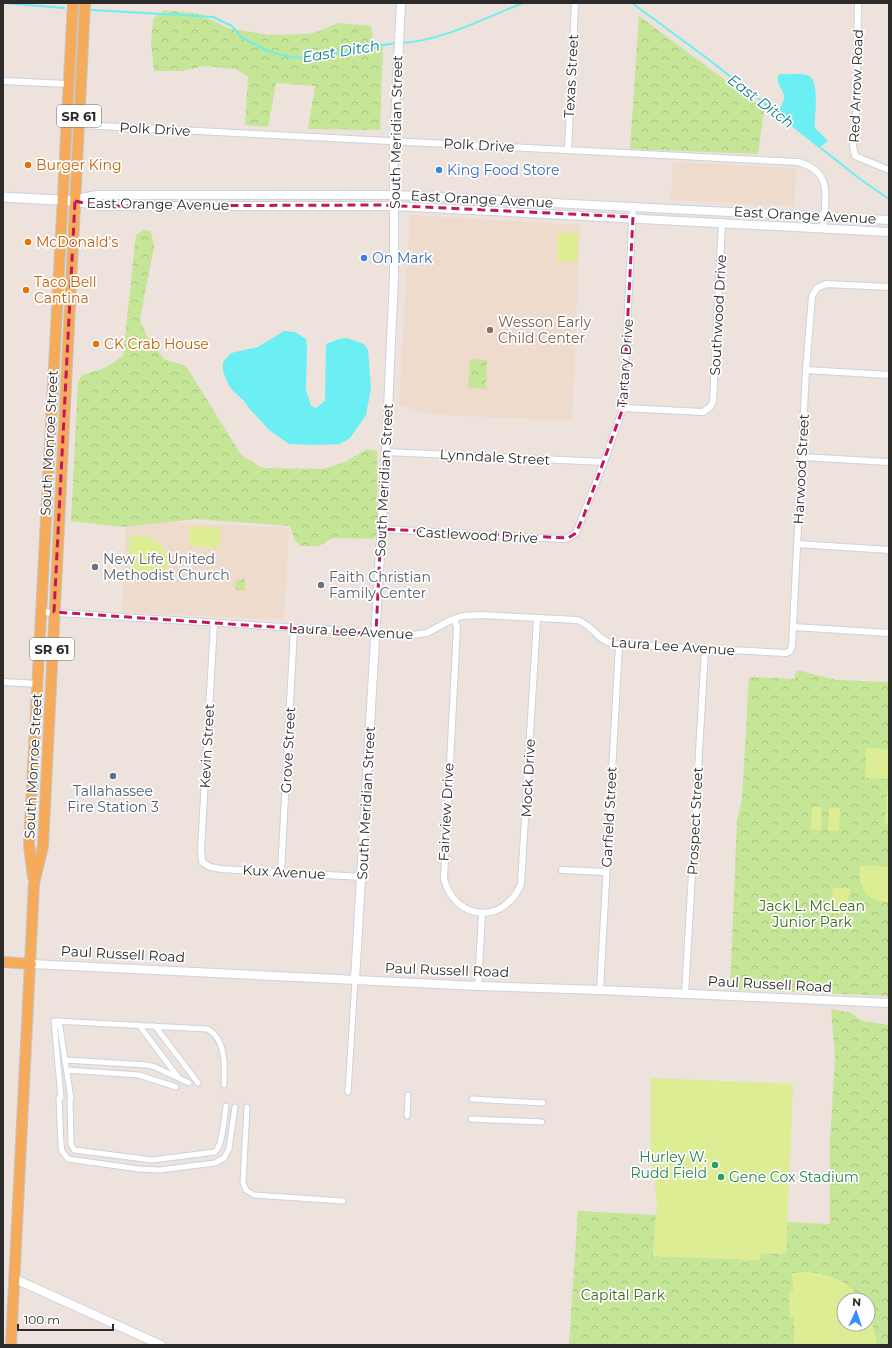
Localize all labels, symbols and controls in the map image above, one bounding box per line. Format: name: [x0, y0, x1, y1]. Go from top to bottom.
street label: Red Arrow Road: [845, 29, 867, 143]
street label: Texas Street: [560, 33, 582, 118]
water label: East Ditch: [301, 36, 381, 66]
street label: South Meridian Street: [386, 55, 406, 209]
water label: East Ditch: [724, 70, 798, 132]
road number: SR 61: [57, 105, 101, 127]
street label: Polk Drive: [119, 118, 191, 140]
street label: Polk Drive: [443, 134, 515, 156]
place label: Burger King: [36, 156, 122, 174]
marker: Burger King: [23, 160, 33, 170]
place label: King Food Store: [447, 161, 559, 179]
marker: King Food Store: [434, 165, 444, 175]
street label: East Orange Avenue: [410, 186, 554, 212]
street label: East Orange Avenue: [86, 194, 230, 214]
street label: East Orange Avenue: [733, 202, 877, 228]
place label: McDonald's: [36, 233, 118, 251]
marker: McDonald's: [23, 237, 33, 247]
place label: On Mark: [372, 249, 433, 267]
marker: On Mark: [359, 253, 369, 263]
street label: Southwood Drive: [706, 254, 730, 376]
place label: Taco Bell Cantina: [34, 273, 97, 307]
marker: Taco Bell Cantina: [21, 285, 31, 295]
place label: Wesson Early Child Center: [498, 313, 592, 347]
street label: Tartary Drive: [613, 318, 637, 408]
marker: Wesson Early Child Center: [485, 325, 495, 335]
place label: CK Crab House: [104, 335, 209, 353]
marker: CK Crab House: [91, 339, 101, 349]
street label: South Monroe Street: [36, 369, 62, 516]
street label: South Meridian Street: [371, 402, 397, 557]
street label: Harwood Street: [789, 413, 813, 525]
street label: Lynndale Street: [439, 445, 551, 469]
street label: Castlewood Drive: [416, 523, 538, 547]
place label: New Life United Methodist Church: [103, 550, 230, 584]
marker: New Life United Methodist Church: [90, 562, 100, 572]
place label: Faith Christian Family Center: [329, 568, 431, 602]
marker: Faith Christian Family Center: [316, 580, 326, 590]
street label: Laura Lee Avenue: [288, 619, 414, 643]
street label: Laura Lee Avenue: [610, 633, 736, 659]
road number: SR 61: [30, 638, 74, 660]
street label: South Monroe Street: [20, 692, 46, 839]
street label: Kevin Street: [196, 703, 218, 789]
street label: Grove Street: [277, 706, 299, 794]
street label: South Meridian Street: [353, 725, 379, 880]
street label: Mock Drive: [517, 738, 539, 818]
street label: Fairview Drive: [434, 762, 458, 862]
street label: Garfield Street: [597, 766, 621, 868]
street label: Prospect Street: [683, 766, 707, 876]
marker: Tallahassee Fire Station 3: [108, 771, 118, 781]
place label: Tallahassee Fire Station 3: [67, 782, 159, 816]
street label: Kux Avenue: [242, 861, 326, 883]
park label: Jack L. McLean Junior Park: [758, 897, 865, 931]
street label: Paul Russell Road: [60, 942, 186, 966]
street label: Paul Russell Road: [385, 959, 509, 981]
street label: Paul Russell Road: [707, 972, 833, 996]
place label: Hurley W. Rudd Field: [630, 1148, 707, 1182]
marker: Hurley W. Rudd Field: [710, 1160, 720, 1170]
place label: Gene Cox Stadium: [729, 1168, 859, 1186]
marker: Gene Cox Stadium: [716, 1172, 726, 1182]
park label: Capital Park: [581, 1286, 666, 1304]
north arrow: [836, 1292, 876, 1332]
text: N: [852, 1295, 861, 1309]
scale bar: [18, 1306, 113, 1332]
text: 100 m: [24, 1312, 60, 1327]

